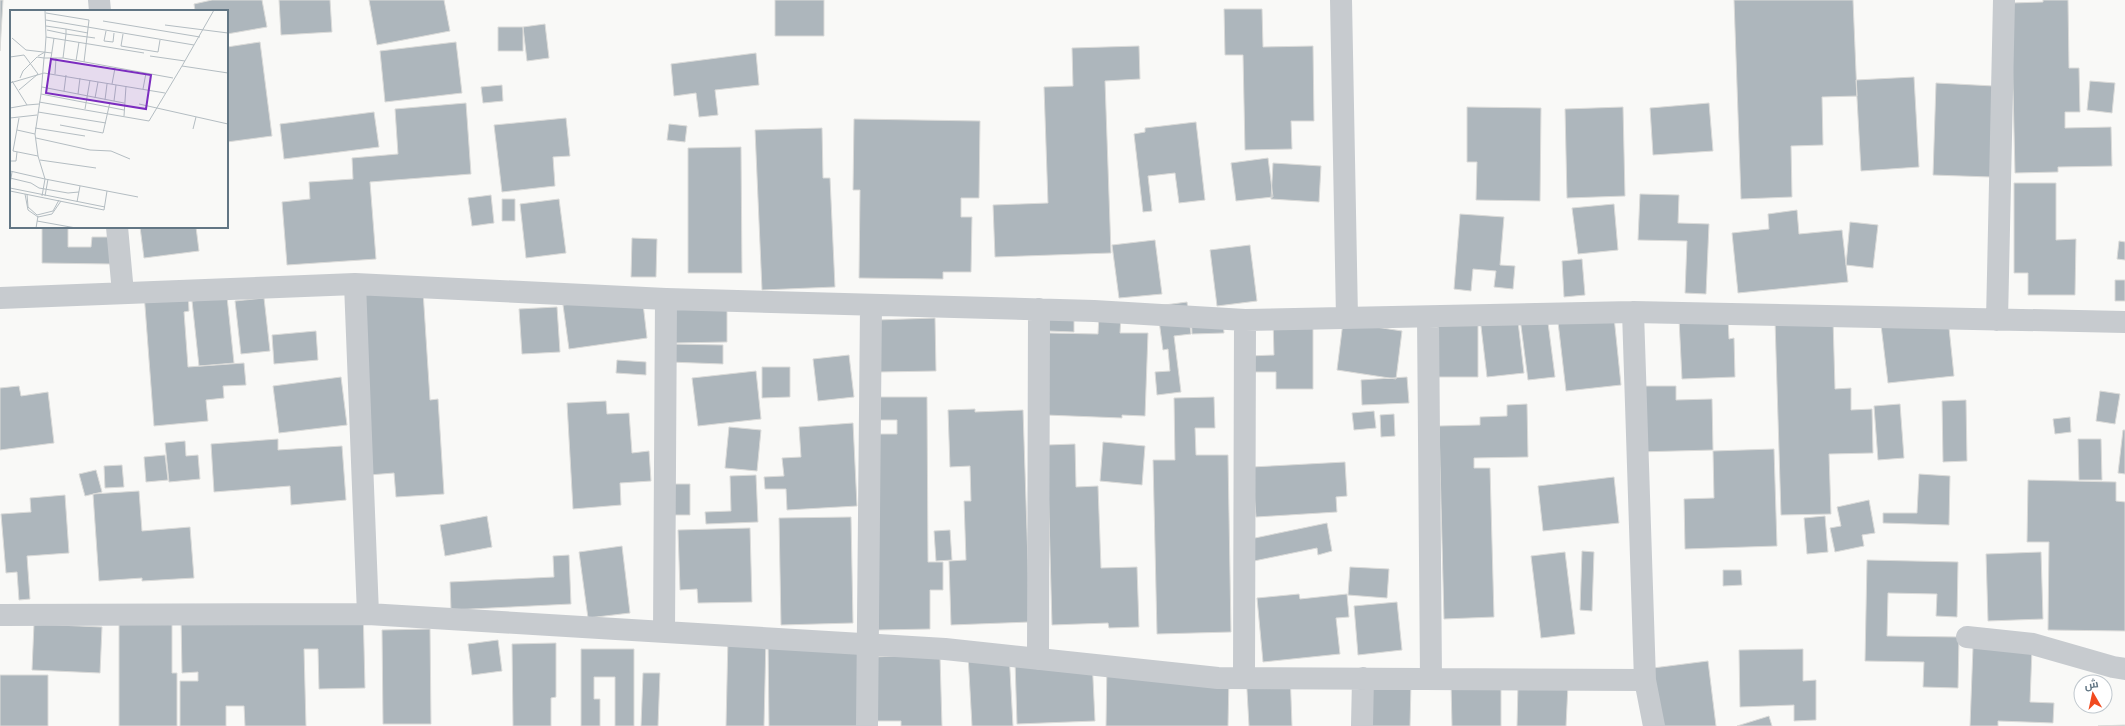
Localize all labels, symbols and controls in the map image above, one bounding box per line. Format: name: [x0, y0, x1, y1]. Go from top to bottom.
inset map: [10, 10, 228, 228]
north arrow: [2073, 674, 2113, 714]
text: ش: [2084, 677, 2100, 692]

